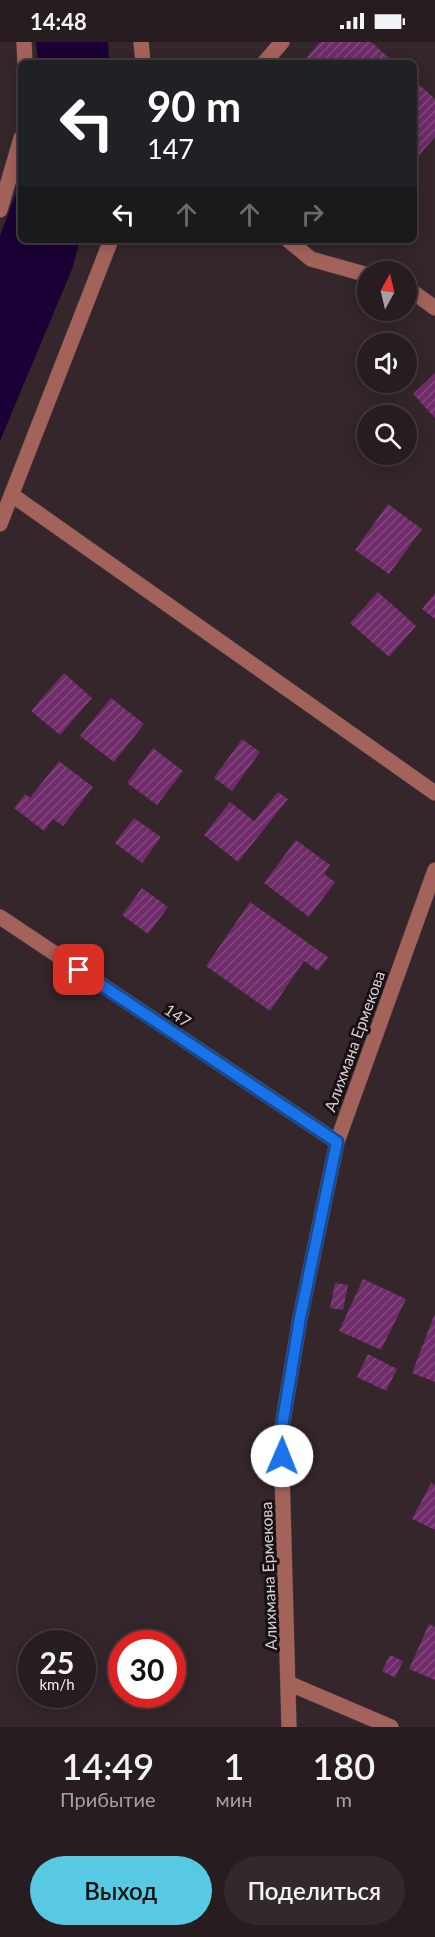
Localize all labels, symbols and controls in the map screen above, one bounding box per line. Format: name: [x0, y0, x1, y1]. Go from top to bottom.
text: 14:48: [30, 8, 87, 35]
text: 90 m: [147, 81, 241, 131]
icon: left: [48, 84, 126, 162]
text: 147: [147, 132, 194, 165]
icon: left: [107, 198, 140, 231]
icon: ahead: [170, 198, 203, 231]
icon: ahead: [233, 198, 266, 231]
icon: right: [296, 198, 329, 231]
north arrow: [357, 261, 417, 321]
map controls: [357, 261, 417, 465]
button: sound: [357, 333, 417, 393]
button: search: [357, 405, 417, 465]
pin: [53, 944, 104, 995]
icon: arrive: [62, 953, 95, 986]
street label: Алихмана Ермекова: [320, 968, 388, 1114]
street label: 147: [161, 999, 195, 1031]
position arrow: [250, 1424, 314, 1488]
street label: Алихмана Ермекова: [256, 1502, 280, 1650]
speed limit sign: 30: [108, 1630, 186, 1708]
text: 25: [40, 1644, 74, 1680]
text: km/h: [39, 1675, 75, 1693]
text: 14:49: [61, 1744, 154, 1788]
text: 1: [224, 1744, 244, 1788]
text: 180: [312, 1744, 375, 1788]
text: Прибытие: [60, 1787, 156, 1811]
text: мин: [216, 1787, 252, 1811]
text: m: [335, 1787, 352, 1811]
button: Выход: [30, 1856, 212, 1925]
button: Поделиться: [224, 1856, 405, 1925]

